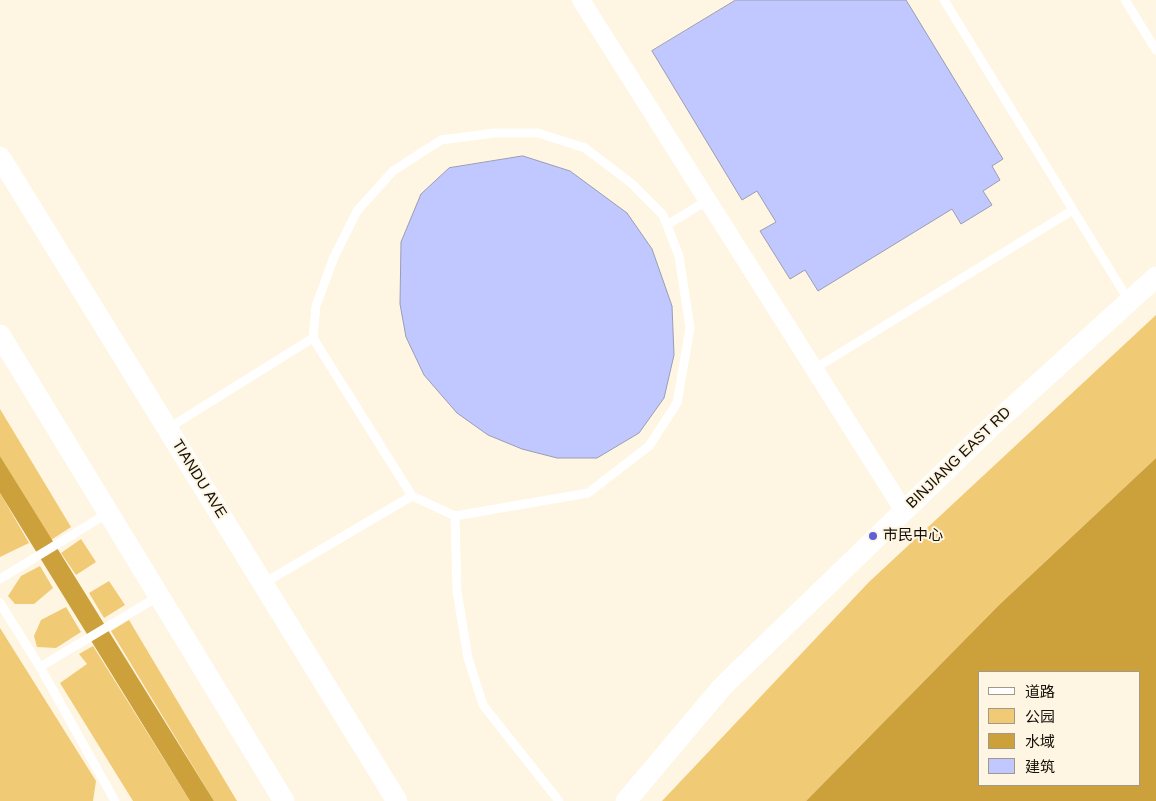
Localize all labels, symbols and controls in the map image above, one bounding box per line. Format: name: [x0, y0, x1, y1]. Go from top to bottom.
street label: BINJIANG EAST RD: [903, 403, 1015, 513]
street label: TIANDU AVE: [168, 437, 230, 521]
place label: 市民中心: [883, 527, 943, 545]
marker: 市民中心: [867, 530, 879, 542]
legend: [978, 671, 1141, 786]
text: 道路: [1025, 683, 1055, 700]
text: 公园: [1025, 708, 1055, 725]
text: 水域: [1025, 733, 1055, 750]
text: 建筑: [1025, 758, 1055, 775]

